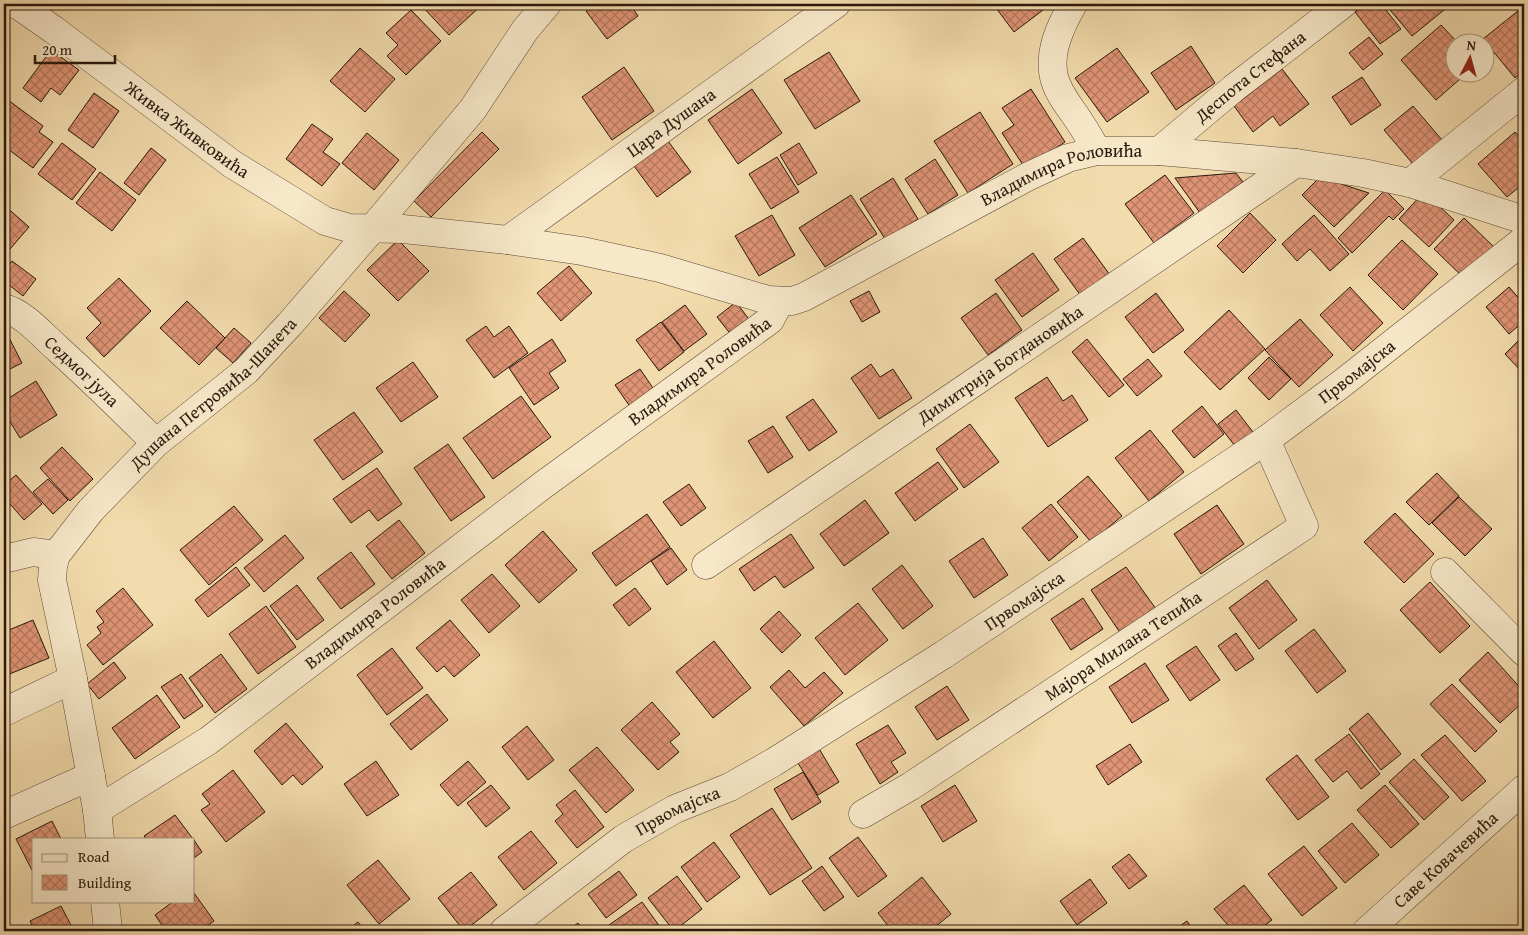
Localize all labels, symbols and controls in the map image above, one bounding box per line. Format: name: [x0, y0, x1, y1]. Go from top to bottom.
street label: Деспота Стефана: [1188, 23, 1312, 129]
scale bar: [35, 32, 115, 64]
north arrow: [1446, 32, 1496, 82]
text: N: [1466, 35, 1478, 56]
text: 20 m: [42, 39, 73, 60]
street label: Живка Живковића: [118, 73, 255, 185]
street label: Цара Душана: [621, 81, 721, 164]
street label: Владимира Роловића: [975, 137, 1143, 213]
street label: Димитрија Богдановића: [911, 298, 1089, 431]
street label: Владимира Роловића: [622, 309, 777, 432]
street label: Душана Петровића-Шанета: [122, 311, 303, 477]
street label: Седмог јула: [39, 329, 126, 413]
street label: Првомајска: [1312, 332, 1401, 410]
street label: Владимира Роловића: [299, 550, 451, 676]
street label: Првомајска: [978, 564, 1070, 637]
street label: Мајора Милана Тепића: [1039, 583, 1207, 707]
street label: Првомајска: [630, 778, 724, 842]
street label: Саве Ковачевића: [1387, 804, 1504, 914]
legend: [32, 838, 195, 902]
text: Road: [78, 846, 109, 867]
text: Building: [78, 872, 132, 893]

